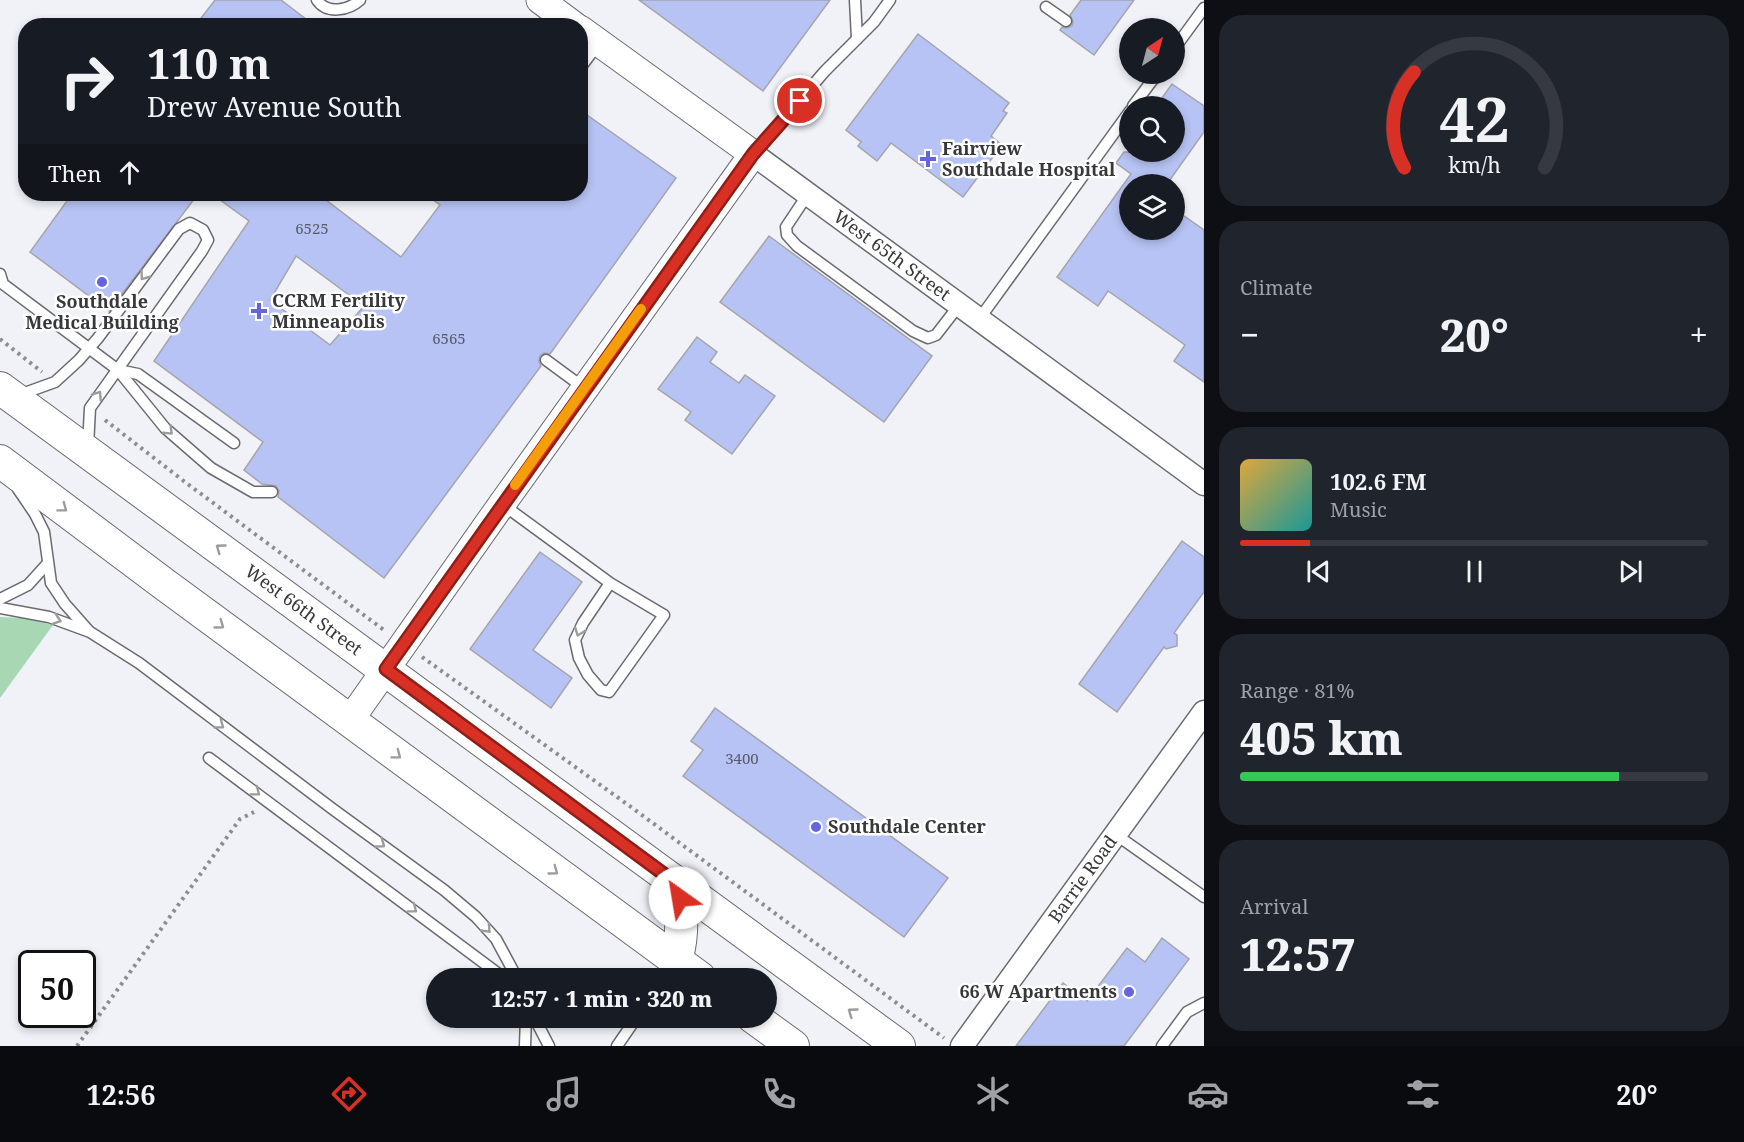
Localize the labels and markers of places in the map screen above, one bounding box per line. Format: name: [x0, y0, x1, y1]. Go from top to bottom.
pin: [774, 75, 825, 126]
place label: Fairview Southdale Hospital: [942, 136, 1116, 181]
marker: Fairview Southdale Hospital: [919, 150, 937, 168]
marker: Southdale Medical Building: [95, 275, 109, 289]
place label: CCRM Fertility Minneapolis: [272, 288, 405, 333]
place label: Southdale Medical Building: [25, 289, 180, 334]
marker: CCRM Fertility Minneapolis: [250, 302, 268, 320]
place label: Southdale Center: [828, 814, 986, 838]
marker: Southdale Center: [809, 820, 823, 834]
place label: 66 W Apartments: [959, 979, 1117, 1003]
marker: 66 W Apartments: [1122, 985, 1136, 999]

